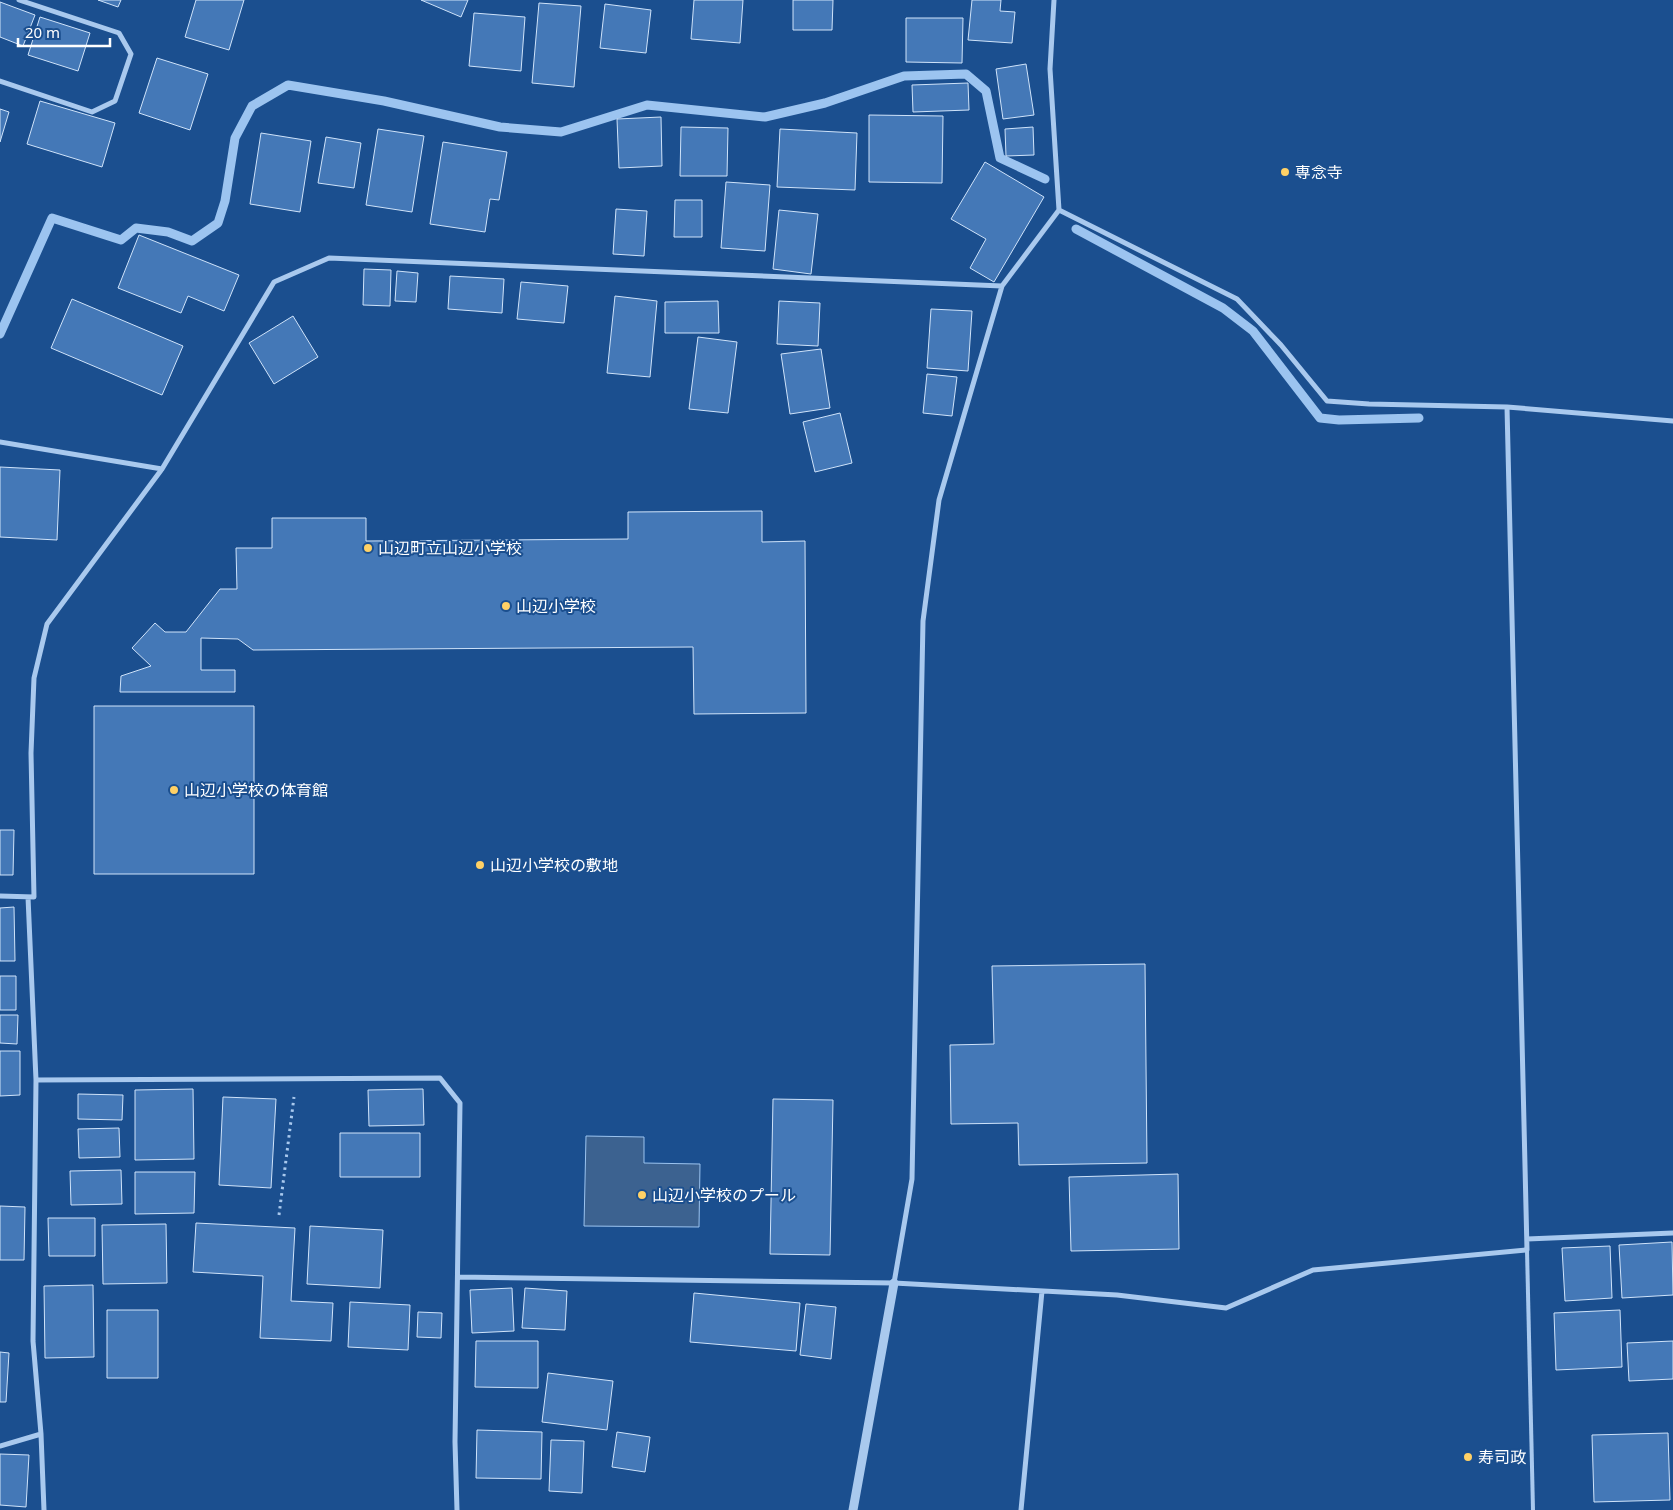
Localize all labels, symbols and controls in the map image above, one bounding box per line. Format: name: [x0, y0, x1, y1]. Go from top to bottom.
scale bar: [18, 15, 110, 47]
text: 20 m: [25, 22, 60, 42]
place label: 専念寺: [1295, 161, 1343, 183]
marker: 専念寺: [1279, 166, 1291, 178]
place label: 山辺町立山辺小学校: [378, 537, 522, 559]
marker: 山辺町立山辺小学校: [362, 542, 374, 554]
place label: 山辺小学校: [516, 595, 596, 617]
marker: 山辺小学校: [500, 600, 512, 612]
place label: 山辺小学校の体育館: [184, 779, 328, 801]
marker: 山辺小学校の体育館: [168, 784, 180, 796]
place label: 山辺小学校の敷地: [490, 854, 618, 876]
marker: 山辺小学校の敷地: [474, 859, 486, 871]
place label: 山辺小学校のプール: [652, 1184, 796, 1206]
marker: 山辺小学校のプール: [636, 1189, 648, 1201]
place label: 寿司政: [1478, 1446, 1526, 1468]
marker: 寿司政: [1462, 1451, 1474, 1463]

